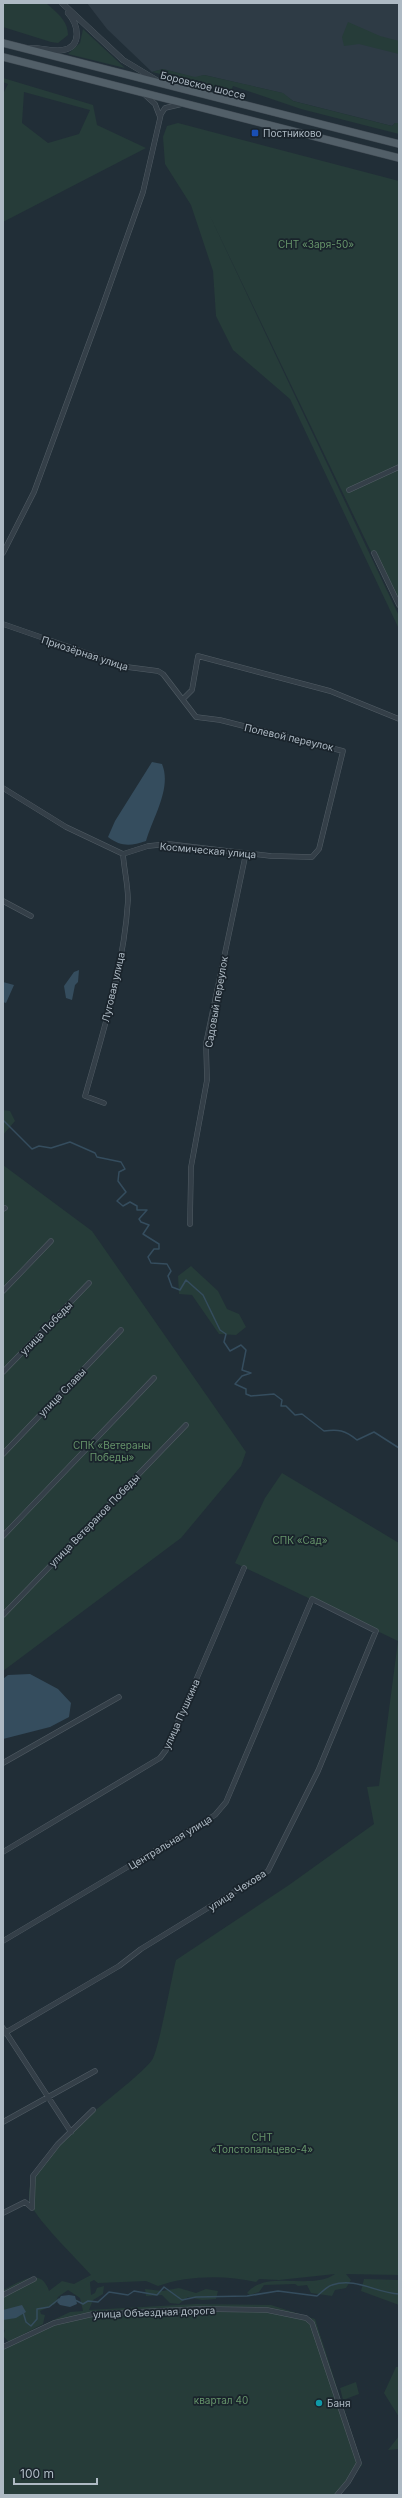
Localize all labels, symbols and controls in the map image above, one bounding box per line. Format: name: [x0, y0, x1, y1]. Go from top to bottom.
street label: Боровское шоссе: [159, 69, 247, 101]
place label: Постниково: [263, 127, 322, 139]
marker: Постниково: [250, 128, 260, 138]
park label: СНТ «Заря-50»: [278, 238, 354, 250]
street label: Приозёрная улица: [40, 633, 130, 673]
street label: Полевой переулок: [243, 721, 335, 753]
street label: Космическая улица: [159, 840, 257, 860]
street label: Луговая улица: [99, 951, 127, 1023]
street label: Садовый переулок: [202, 955, 230, 1049]
street label: улица Победы: [17, 1299, 75, 1357]
street label: улица Славы: [36, 1365, 88, 1419]
park label: СПК «Ветераны Победы»: [73, 1439, 151, 1463]
street label: улица Ветеранов Победы: [46, 1471, 142, 1569]
park label: СПК «Сад»: [272, 1534, 328, 1546]
street label: улица Пушкина: [160, 1677, 202, 1751]
street label: Центральная улица: [126, 1812, 214, 1872]
street label: улица Чехова: [206, 1867, 268, 1913]
park label: СНТ «Толстопальцево-4»: [211, 2131, 313, 2155]
street label: улица Объездная дорога: [93, 2304, 215, 2320]
park label: квартал 40: [194, 2394, 248, 2406]
place label: Баня: [327, 2397, 351, 2409]
marker: Баня: [314, 2398, 324, 2408]
scale bar: [14, 2460, 97, 2486]
text: 100 m: [20, 2466, 54, 2481]

